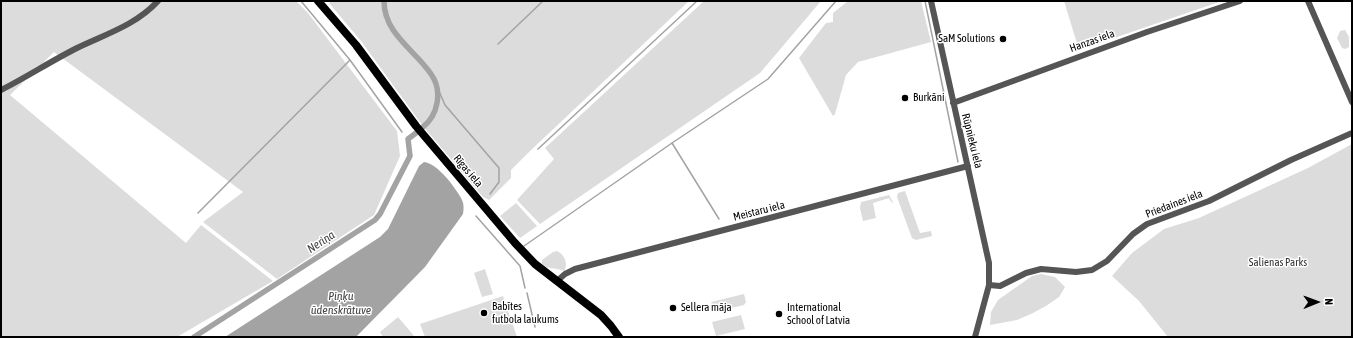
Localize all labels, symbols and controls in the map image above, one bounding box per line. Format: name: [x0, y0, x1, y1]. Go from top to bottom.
street label: Hanzas iela: [1068, 27, 1116, 55]
place label: SaM Solutions: [938, 32, 995, 46]
marker: SaM Solutions: [998, 34, 1008, 44]
place label: Burkāni: [913, 91, 945, 105]
marker: Burkāni: [900, 93, 910, 103]
street label: Rūpnieku iela: [959, 112, 985, 170]
street label: Rīgas iela: [451, 152, 485, 190]
street label: Priedaines iela: [1144, 187, 1204, 221]
street label: Meistaru iela: [732, 198, 786, 224]
water label: Neriņa: [304, 228, 338, 256]
park label: Salienas Parks: [1249, 256, 1307, 270]
north arrow: [1297, 282, 1337, 322]
water label: Piņķu ūdenskrātuve: [311, 289, 371, 317]
text: N: [1323, 298, 1335, 305]
place label: Babītes futbola laukums: [492, 300, 559, 326]
place label: Sellera māja: [681, 301, 732, 315]
place label: International School of Latvia: [787, 301, 850, 327]
marker: Sellera māja: [668, 303, 678, 313]
marker: Babītes futbola laukums: [479, 308, 489, 318]
marker: International School of Latvia: [774, 309, 784, 319]

